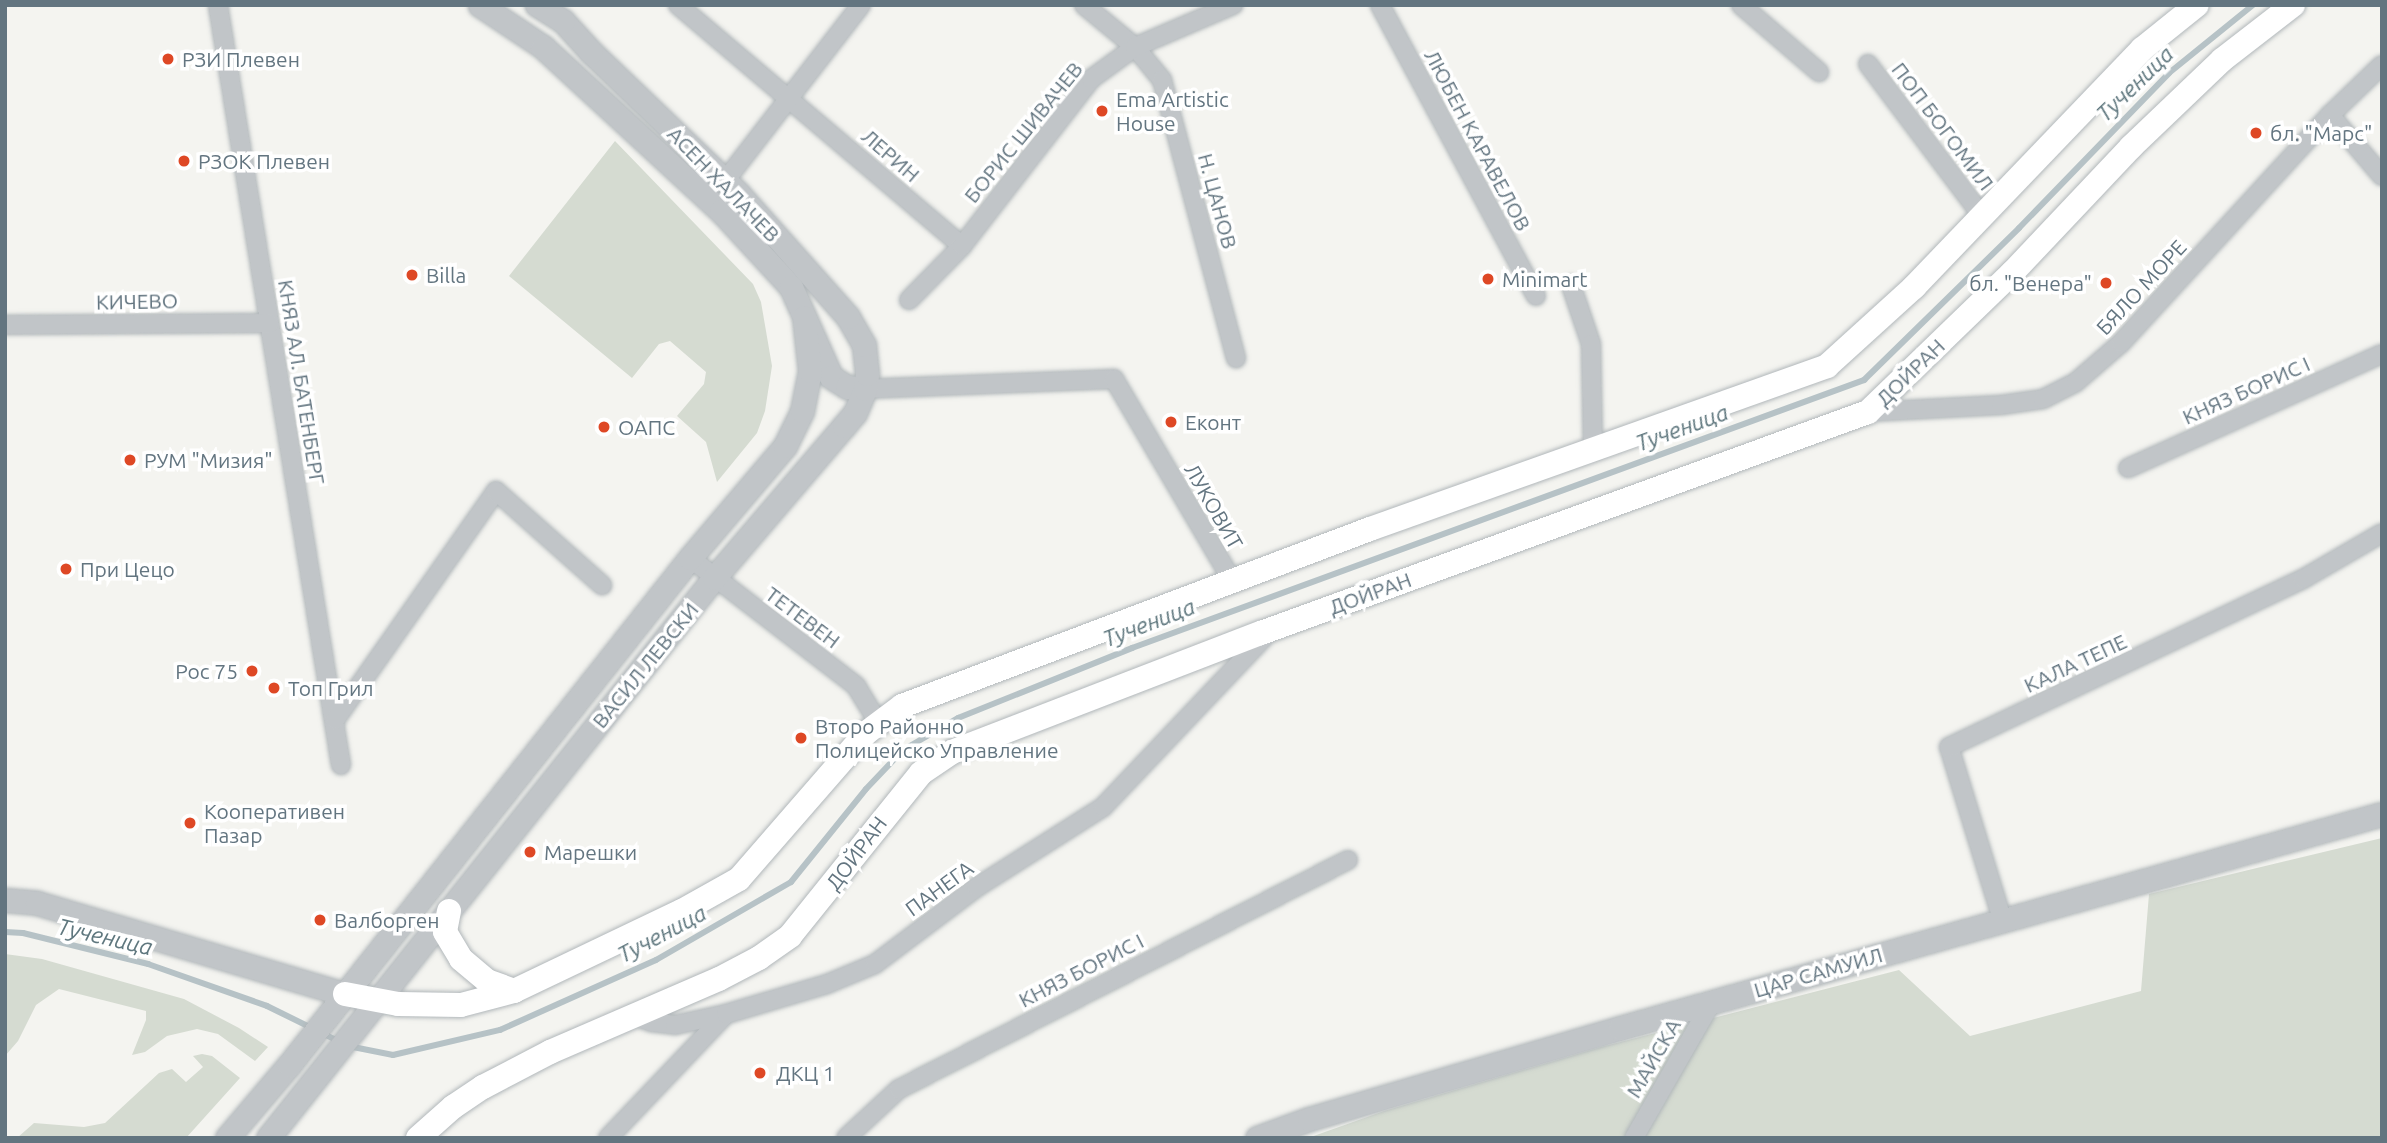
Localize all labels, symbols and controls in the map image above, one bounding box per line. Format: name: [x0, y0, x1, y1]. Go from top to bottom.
water label: Тученица: [2091, 40, 2179, 128]
street label: ЛЮБЕН КАРАВЕЛОВ: [1419, 45, 1537, 235]
place label: РЗИ Плевен: [182, 46, 300, 72]
marker: РЗИ Плевен: [160, 51, 176, 67]
street label: БОРИС ШИВАЧЕВ: [958, 56, 1088, 208]
street label: ПОП БОГОМИЛ: [1887, 57, 1999, 195]
place label: Ema Artistic House: [1116, 86, 1229, 136]
marker: Ema Artistic House: [1094, 103, 1110, 119]
place label: бл. "Марс": [2270, 120, 2372, 146]
street label: АСЕН ХАЛАЧЕВ: [663, 121, 785, 247]
street label: ЛЕРИН: [857, 123, 925, 187]
marker: бл. "Марс": [2248, 125, 2264, 141]
place label: РЗОК Плевен: [198, 148, 330, 174]
street label: Н. ЦАНОВ: [1193, 151, 1243, 251]
marker: РЗОК Плевен: [176, 153, 192, 169]
street label: БЯЛО МОРЕ: [2091, 234, 2191, 340]
place label: Billa: [426, 262, 466, 288]
place label: Minimart: [1502, 266, 1588, 292]
marker: Billa: [404, 267, 420, 283]
place label: бл. "Венера": [1969, 270, 2092, 296]
marker: Minimart: [1480, 271, 1496, 287]
marker: бл. "Венера": [2098, 275, 2114, 291]
street label: КНЯЗ АЛ. БАТЕНБЕРГ: [273, 278, 331, 486]
street label: КИЧЕВО: [96, 288, 178, 314]
street label: ДОЙРАН: [1870, 333, 1950, 411]
street label: КНЯЗ БОРИС I: [2178, 351, 2314, 429]
water label: Тученица: [1632, 398, 1732, 458]
place label: Еконт: [1185, 409, 1241, 435]
place label: ОАПС: [618, 414, 675, 440]
marker: Еконт: [1163, 414, 1179, 430]
marker: ОАПС: [596, 419, 612, 435]
place label: РУМ "Мизия": [144, 447, 273, 473]
marker: РУМ "Мизия": [122, 452, 138, 468]
street label: ЛУКОВИТ: [1179, 459, 1249, 553]
place label: При Цецо: [80, 556, 175, 582]
marker: При Цецо: [58, 561, 74, 577]
street label: ДОЙРАН: [1325, 566, 1415, 620]
street label: ТЕТЕВЕН: [761, 581, 845, 653]
water label: Тученица: [1099, 593, 1199, 653]
street label: ВАСИЛ ЛЕВСКИ: [587, 597, 703, 733]
street label: КАЛА ТЕПЕ: [2020, 628, 2130, 698]
place label: Рос 75: [175, 658, 238, 684]
marker: Рос 75: [244, 663, 260, 679]
place label: Топ Грил: [288, 675, 374, 701]
marker: Топ Грил: [266, 680, 282, 696]
place label: Второ Районно Полицейско Управление: [815, 713, 1058, 763]
marker: Второ Районно Полицейско Управление: [793, 730, 809, 746]
place label: Кооперативен Пазар: [204, 798, 345, 848]
street label: ДОЙРАН: [820, 811, 892, 895]
marker: Кооперативен Пазар: [182, 815, 198, 831]
place label: Марешки: [544, 839, 637, 865]
marker: Марешки: [522, 844, 538, 860]
street label: ПАНЕГА: [900, 855, 978, 921]
water label: Тученица: [613, 899, 711, 969]
place label: Валборген: [334, 907, 440, 933]
marker: Валборген: [312, 912, 328, 928]
water label: Тученица: [55, 913, 155, 961]
street label: КНЯЗ БОРИС I: [1014, 928, 1148, 1012]
street label: ЦАР САМУИЛ: [1751, 942, 1885, 1002]
street label: МАЙСКА: [1620, 1014, 1686, 1102]
place label: ДКЦ 1: [776, 1060, 835, 1086]
marker: ДКЦ 1: [750, 1063, 770, 1083]

